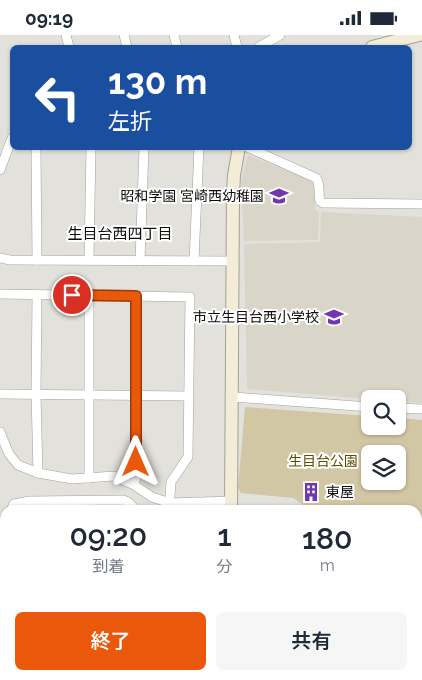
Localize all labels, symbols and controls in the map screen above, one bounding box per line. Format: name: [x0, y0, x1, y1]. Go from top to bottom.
text: 09:19: [25, 7, 73, 29]
text: 130 m: [108, 61, 207, 102]
icon: left: [25, 65, 90, 130]
text: 左折: [108, 108, 152, 134]
school or university icon: 昭和学園 宮崎西幼稚園: [268, 185, 290, 207]
place label: 昭和学園 宮崎西幼稚園: [120, 188, 264, 204]
district label: 生目台西四丁目: [67, 225, 173, 243]
pin: [51, 274, 93, 316]
icon: arrive: [58, 281, 86, 309]
school or university icon: 市立生目台西小学校: [323, 306, 345, 328]
place label: 市立生目台西小学校: [193, 309, 319, 325]
map controls: [361, 390, 406, 490]
button: search: [361, 390, 406, 435]
position arrow: [109, 435, 161, 487]
button: layers: [361, 445, 406, 490]
park label: 生目台公園: [288, 453, 358, 469]
building icon: 東屋: [300, 481, 322, 503]
place label: 東屋: [326, 484, 354, 500]
text: 09:20: [69, 518, 147, 553]
text: 1: [217, 518, 232, 553]
text: 180: [302, 521, 353, 556]
text: m: [320, 556, 335, 575]
text: 到着: [92, 557, 124, 576]
text: 分: [217, 557, 233, 576]
button: 終了: [15, 612, 206, 670]
button: 共有: [216, 612, 407, 670]

